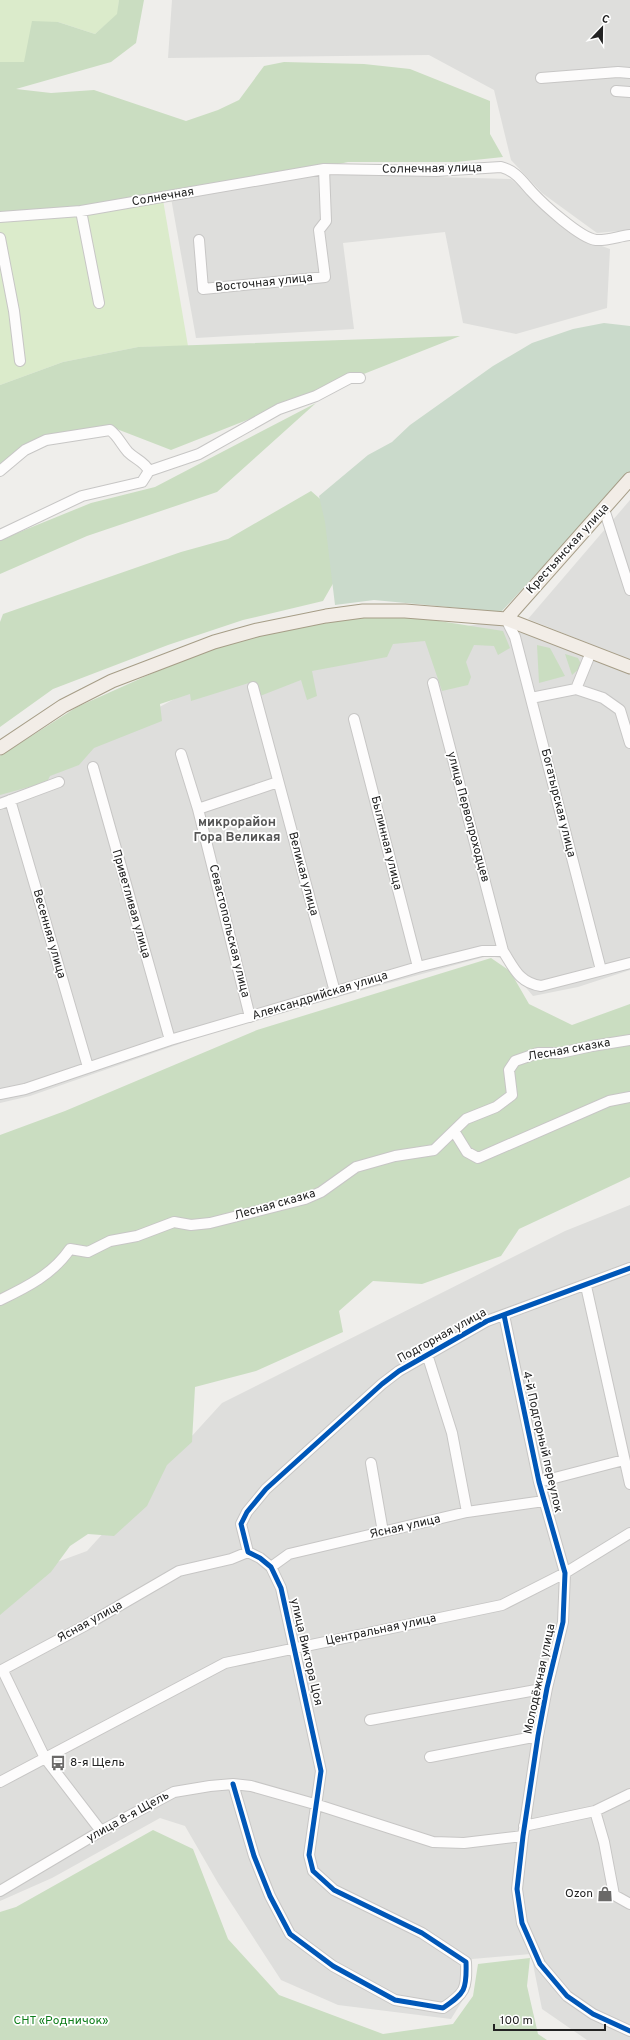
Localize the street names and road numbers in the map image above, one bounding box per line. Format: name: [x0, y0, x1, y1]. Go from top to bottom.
street label: Солнечная улица: [382, 160, 482, 178]
street label: Солнечная: [131, 184, 195, 210]
street label: Восточная улица: [215, 270, 313, 296]
street label: Крестьянская улица: [523, 500, 613, 598]
street label: Богатырская улица: [537, 747, 579, 859]
street label: улица Первопроходцев: [443, 750, 493, 884]
street label: Былинная улица: [367, 794, 405, 892]
street label: Великая улица: [284, 830, 322, 918]
street label: Приветливая улица: [108, 848, 154, 960]
street label: Севастопольская улица: [205, 863, 253, 999]
street label: Весенняя улица: [29, 888, 69, 980]
street label: Александрийская улица: [250, 968, 390, 1024]
street label: Лесная сказка: [526, 1035, 612, 1065]
street label: Лесная сказка: [233, 1186, 317, 1224]
street label: Подгорная улица: [395, 1305, 489, 1367]
street label: 4-й Подгорный переулок: [518, 1370, 566, 1514]
street label: Ясная улица: [368, 1511, 442, 1543]
street label: Ясная улица: [55, 1597, 125, 1647]
street label: улица Виктора Цоя: [286, 1597, 326, 1707]
street label: Центральная улица: [324, 1610, 438, 1650]
street label: Молодёжная улица: [520, 1622, 560, 1736]
street label: улица 8-я Щель: [84, 1788, 172, 1846]

